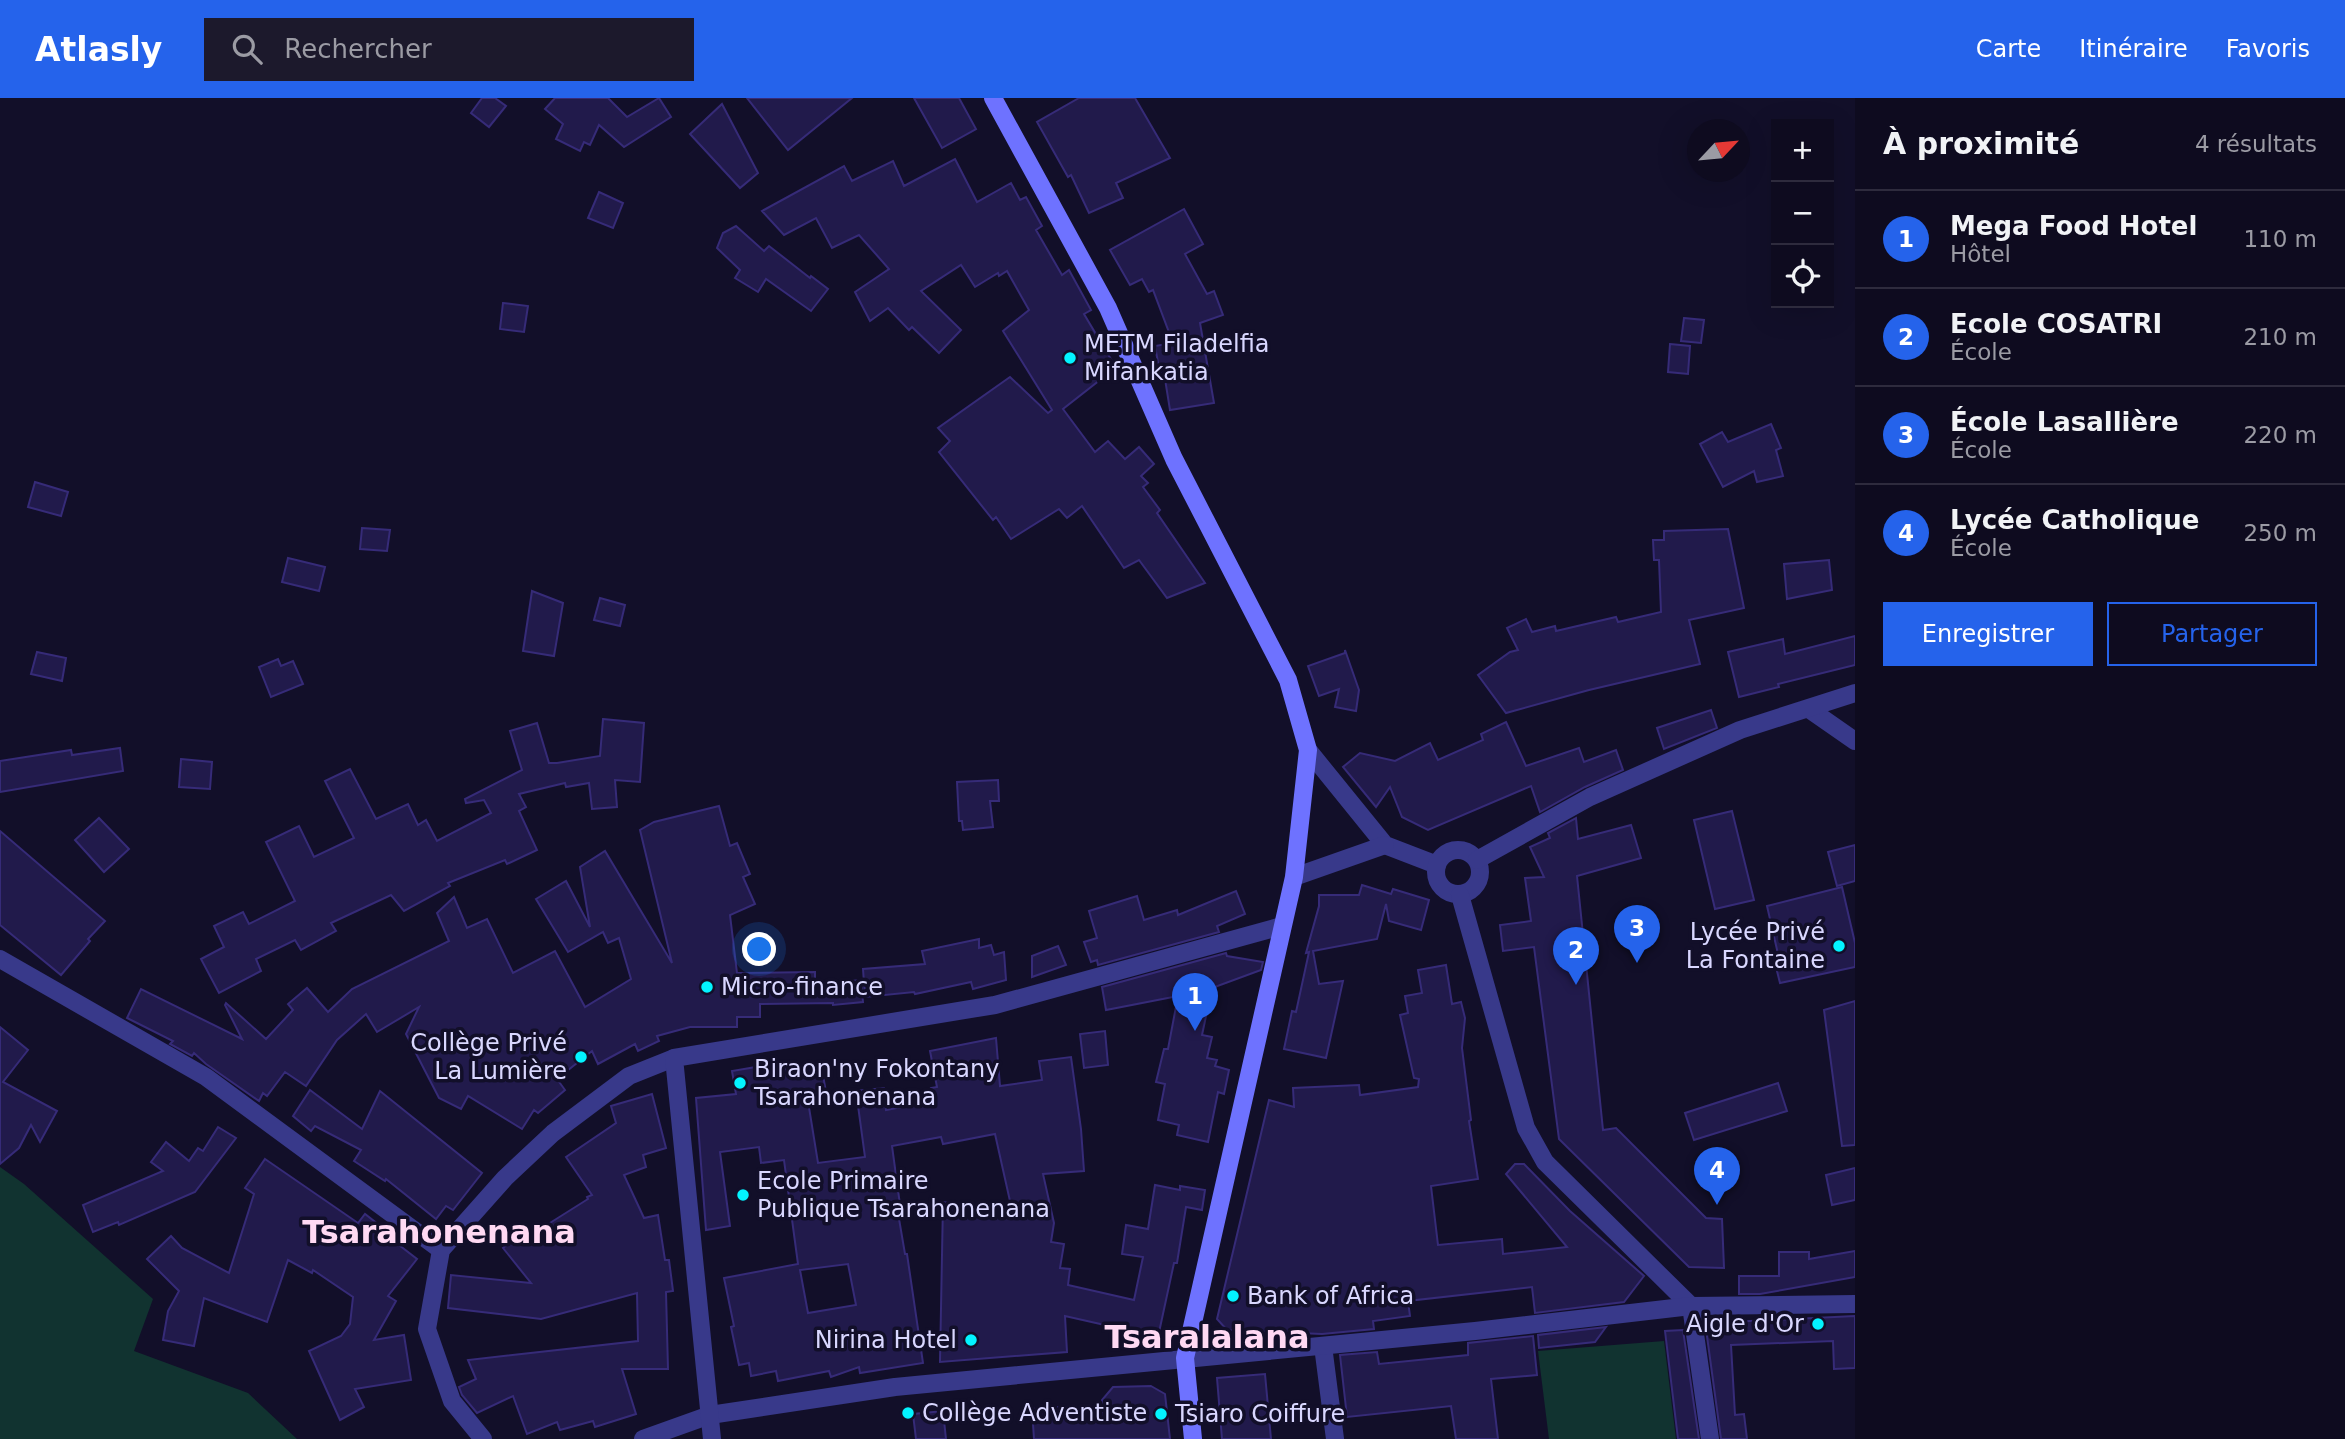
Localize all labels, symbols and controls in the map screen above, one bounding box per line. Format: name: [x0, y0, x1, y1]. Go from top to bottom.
search box: [204, 18, 694, 81]
text: Atlasly: [35, 30, 162, 69]
icon: search: [228, 30, 266, 68]
text: Rechercher: [284, 34, 432, 64]
text: Carte: [1976, 35, 2041, 63]
text: Itinéraire: [2079, 35, 2188, 63]
text: Favoris: [2226, 35, 2310, 63]
north arrow: [1687, 119, 1750, 182]
map controls: [1771, 119, 1834, 308]
button: +: [1771, 119, 1834, 182]
text: À proximité: [1883, 126, 2079, 161]
text: 4 résultats: [2195, 131, 2317, 157]
button: −: [1771, 182, 1834, 245]
text: Mega Food Hotel: [1950, 211, 2197, 241]
text: 1: [1898, 226, 1914, 252]
text: 110 m: [2243, 226, 2317, 252]
text: Hôtel: [1950, 241, 2011, 267]
button: locate: [1771, 245, 1834, 308]
text: Ecole COSATRI: [1950, 309, 2162, 339]
text: 2: [1898, 324, 1914, 350]
text: 210 m: [2243, 324, 2317, 350]
place label: METM Filadelfia Mifankatia: [1084, 330, 1269, 386]
text: École: [1950, 339, 2012, 365]
marker: METM Filadelfia Mifankatia: [1062, 350, 1078, 366]
text: École Lasallière: [1950, 407, 2179, 437]
text: 3: [1898, 422, 1914, 448]
text: 220 m: [2243, 422, 2317, 448]
text: École: [1950, 437, 2012, 463]
text: Lycée Catholique: [1950, 505, 2200, 535]
text: 4: [1898, 520, 1914, 546]
text: 250 m: [2243, 520, 2317, 546]
text: École: [1950, 535, 2012, 561]
button: Enregistrer: [1883, 602, 2093, 666]
button: Partager: [2107, 602, 2317, 666]
pin: 3: [1614, 905, 1660, 963]
place label: Lycée Privé La Fontaine: [1686, 918, 1825, 974]
pin: 2: [1553, 927, 1599, 985]
your location: [742, 932, 776, 966]
marker: Lycée Privé La Fontaine: [1831, 938, 1847, 954]
place label: Micro-finance: [721, 973, 883, 1001]
pin: 1: [1172, 973, 1218, 1031]
marker: Micro-finance: [699, 979, 715, 995]
place label: Collège Privé La Lumière: [410, 1029, 567, 1085]
marker: Collège Privé La Lumière: [573, 1049, 589, 1065]
place label: Biraon'ny Fokontany Tsarahonenana: [753, 1055, 999, 1111]
marker: Biraon'ny Fokontany Tsarahonenana: [732, 1075, 748, 1091]
pin: 4: [1694, 1147, 1740, 1205]
place label: Ecole Primaire Publique Tsarahonenana: [757, 1167, 1050, 1223]
marker: Ecole Primaire Publique Tsarahonenana: [735, 1187, 751, 1203]
district label: Tsarahonenana: [302, 1213, 576, 1251]
place label: Bank of Africa: [1247, 1282, 1414, 1310]
marker: Bank of Africa: [1225, 1288, 1241, 1304]
place label: Aigle d'Or: [1686, 1310, 1804, 1338]
marker: Aigle d'Or: [1810, 1316, 1826, 1332]
district label: Tsaralalana: [1104, 1318, 1310, 1356]
place label: Nirina Hotel: [815, 1326, 957, 1354]
marker: Nirina Hotel: [963, 1332, 979, 1348]
place label: Collège Adventiste: [922, 1399, 1147, 1427]
place label: Tsiaro Coiffure: [1174, 1400, 1345, 1428]
marker: Collège Adventiste: [900, 1405, 916, 1421]
marker: Tsiaro Coiffure: [1153, 1406, 1169, 1422]

